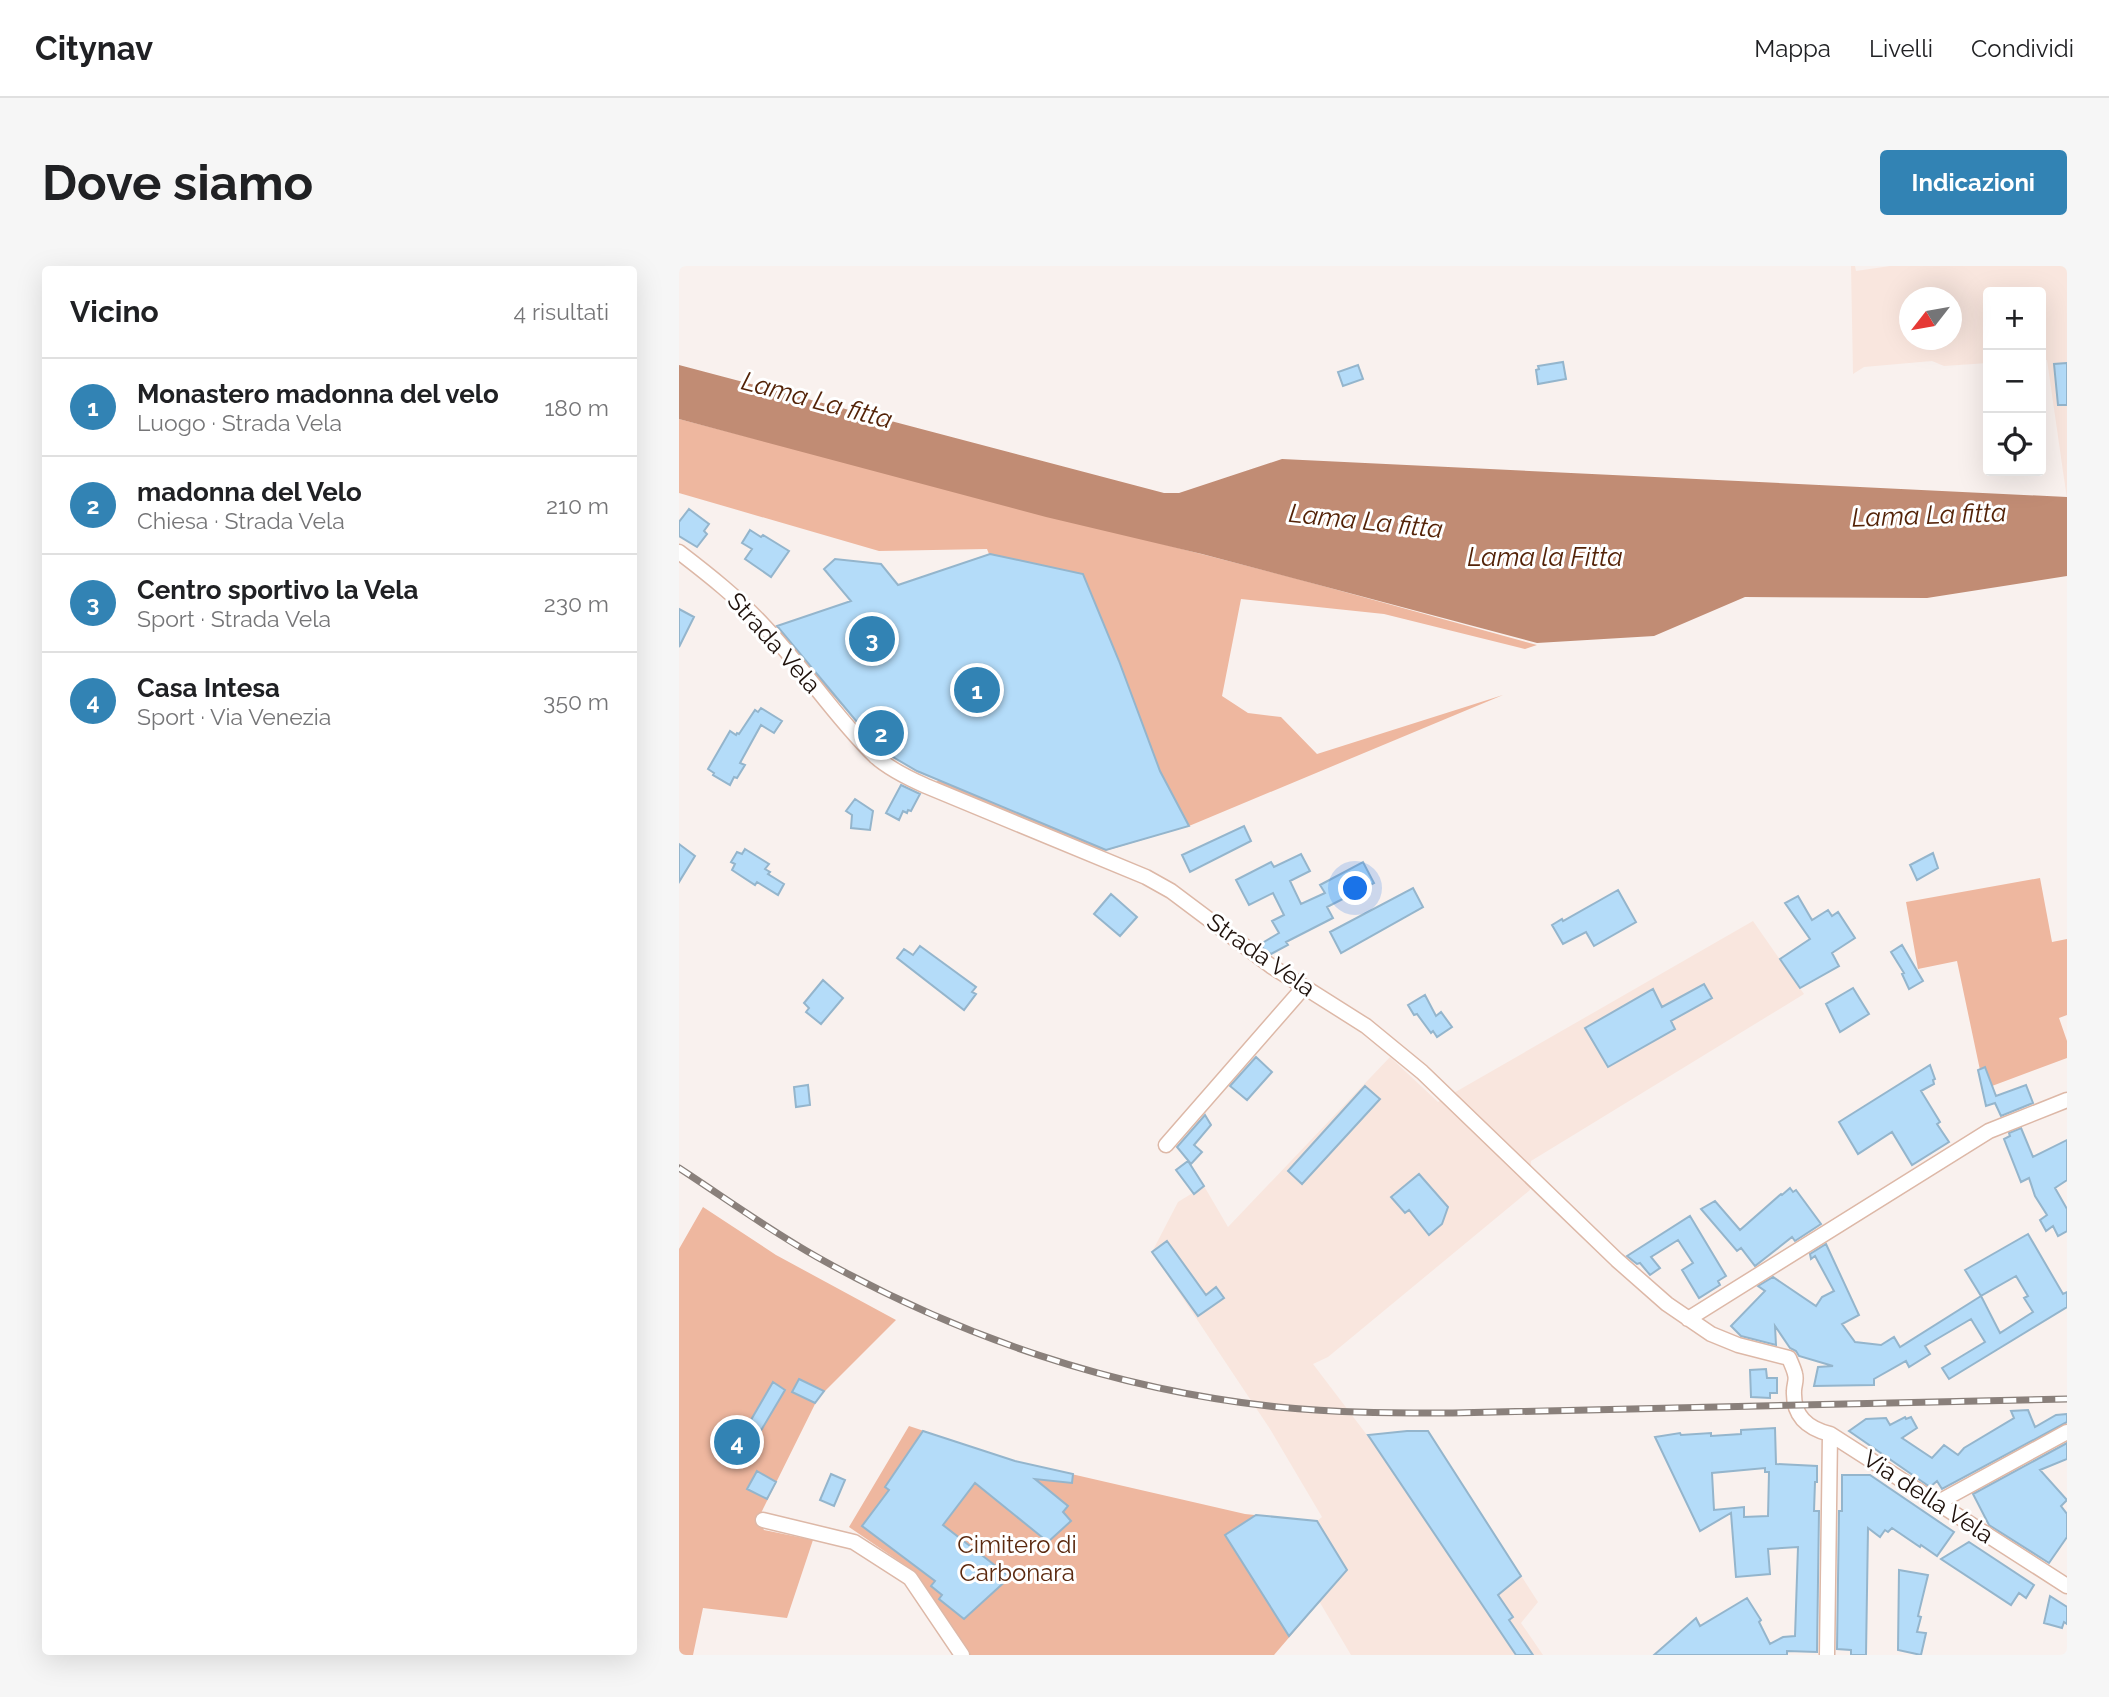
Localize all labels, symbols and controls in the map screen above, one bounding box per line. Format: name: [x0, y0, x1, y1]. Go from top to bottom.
text: Citynav: [35, 29, 153, 68]
text: Mappa: [1754, 34, 1831, 63]
text: Livelli: [1869, 34, 1933, 63]
text: Condividi: [1971, 34, 2074, 63]
button: Indicazioni: [1880, 150, 2067, 215]
text: Dove siamo: [42, 154, 313, 211]
north arrow: [1899, 287, 1962, 350]
map controls: [1983, 287, 2046, 476]
button: +: [1983, 287, 2046, 350]
text: Vicino: [70, 294, 159, 329]
text: 4 risultati: [514, 298, 609, 325]
button: −: [1983, 350, 2046, 413]
water label: Lama La fitta: [738, 365, 896, 435]
text: Monastero madonna del velo: [137, 379, 499, 409]
text: 1: [87, 394, 99, 421]
text: 180 m: [544, 394, 609, 421]
text: Luogo · Strada Vela: [137, 409, 342, 436]
button: locate: [1983, 413, 2046, 476]
text: madonna del Velo: [137, 477, 362, 507]
text: 2: [87, 492, 99, 519]
text: 210 m: [546, 492, 609, 519]
water label: Lama La fitta: [1851, 497, 2007, 533]
water label: Lama La fitta: [1287, 498, 1445, 544]
text: Chiesa · Strada Vela: [137, 507, 345, 534]
water label: Lama la Fitta: [1467, 542, 1623, 572]
text: Centro sportivo la Vela: [137, 575, 419, 605]
street label: Strada Vela: [722, 586, 827, 699]
text: 3: [87, 590, 99, 617]
text: 230 m: [544, 590, 609, 617]
text: Sport · Strada Vela: [137, 605, 331, 632]
pin: 3: [849, 613, 895, 665]
pin: 1: [954, 664, 1000, 716]
text: Casa Intesa: [137, 673, 280, 703]
text: 4: [86, 688, 100, 715]
text: 350 m: [543, 688, 609, 715]
text: Sport · Via Venezia: [137, 703, 331, 730]
pin: 2: [858, 707, 904, 759]
your location: [1338, 871, 1372, 905]
street label: Strada Vela: [1202, 907, 1321, 1002]
pin: 4: [714, 1416, 760, 1468]
street label: Via della Vela: [1858, 1444, 1999, 1549]
park label: Cimitero di Carbonara: [957, 1530, 1077, 1587]

